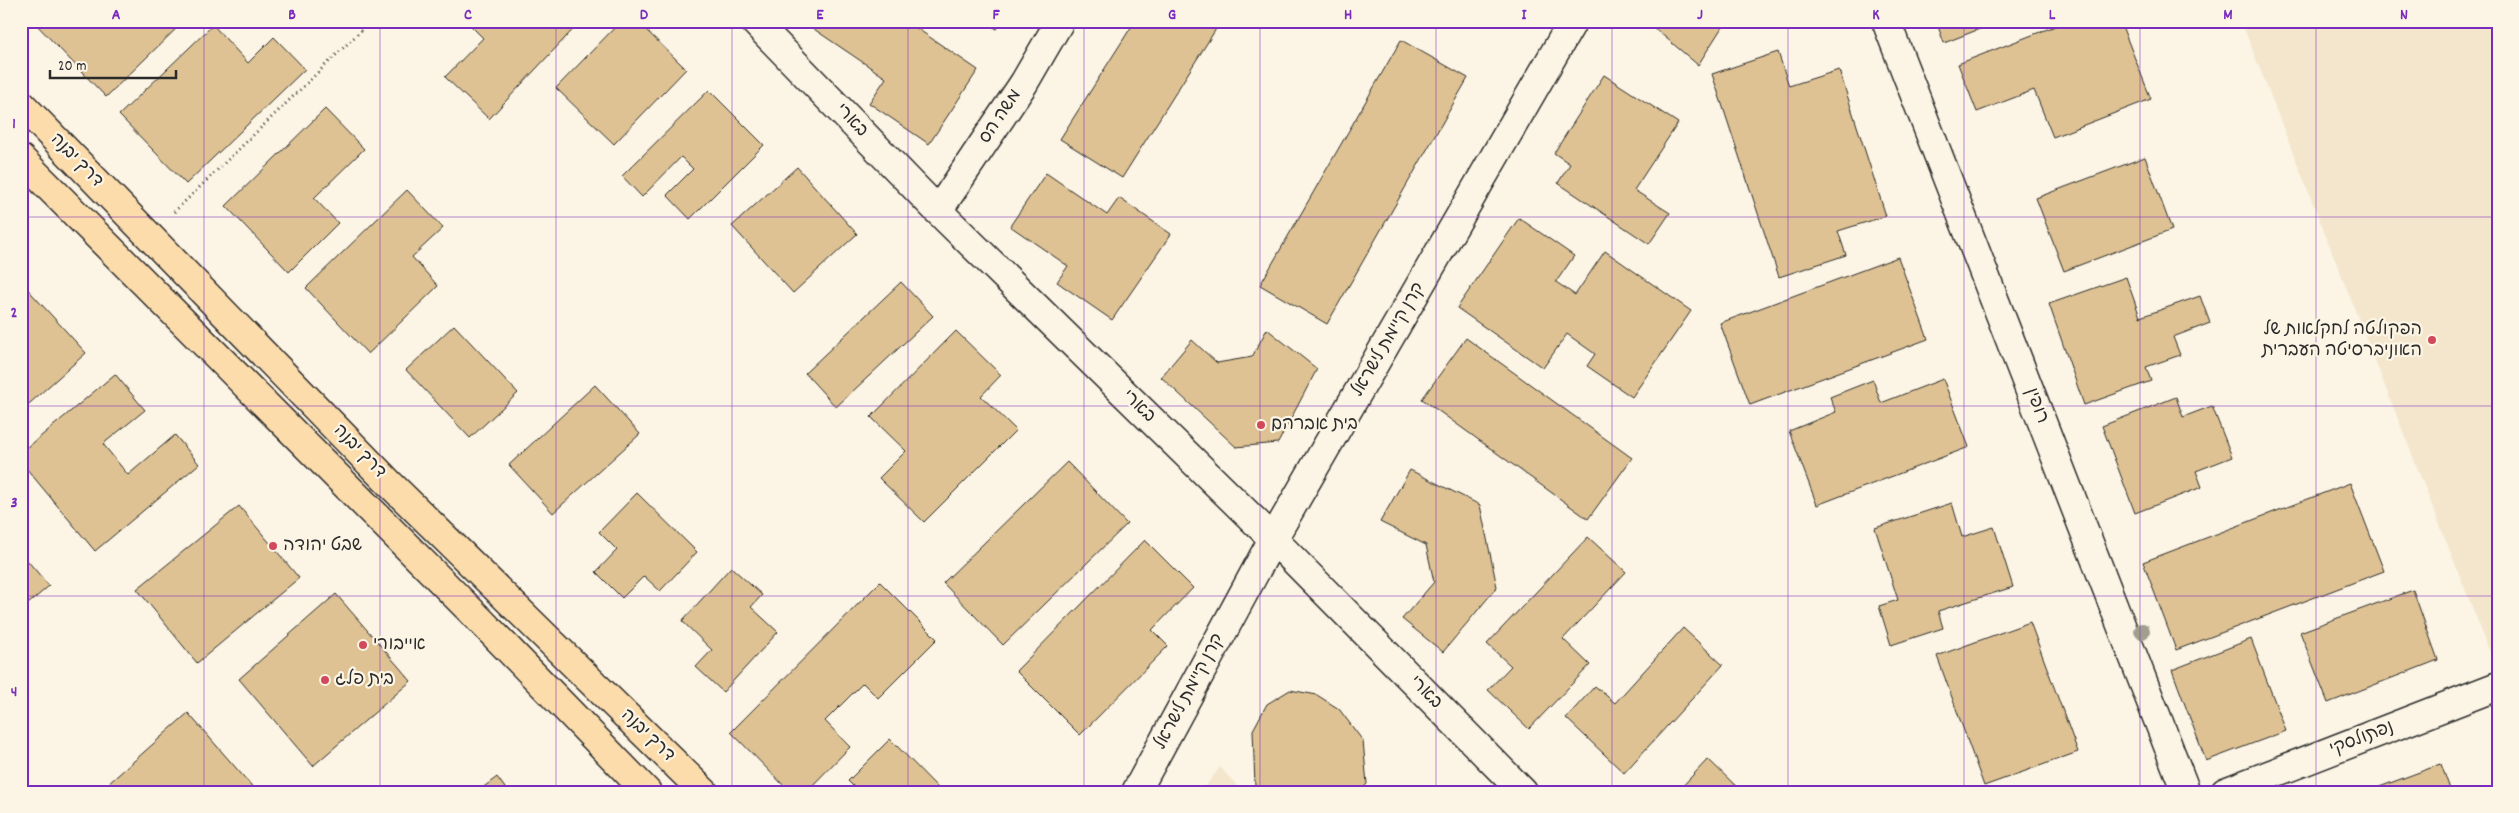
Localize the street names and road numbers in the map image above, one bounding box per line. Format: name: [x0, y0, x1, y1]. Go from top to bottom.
street label: משה הס: [974, 85, 1028, 149]
street label: בארי: [829, 99, 873, 143]
street label: דרך יבנה: [44, 128, 108, 194]
street label: קרן קיימת לישראל: [1346, 278, 1432, 402]
street label: רופין: [2018, 384, 2054, 428]
street label: בארי: [1116, 385, 1160, 429]
street label: דרך יבנה: [327, 419, 391, 485]
street label: קרן קיימת לישראל: [1149, 629, 1231, 755]
street label: בארי: [1403, 671, 1447, 715]
street label: דרך יבנה: [614, 704, 680, 768]
street label: נפתולסקי: [2326, 715, 2398, 763]

